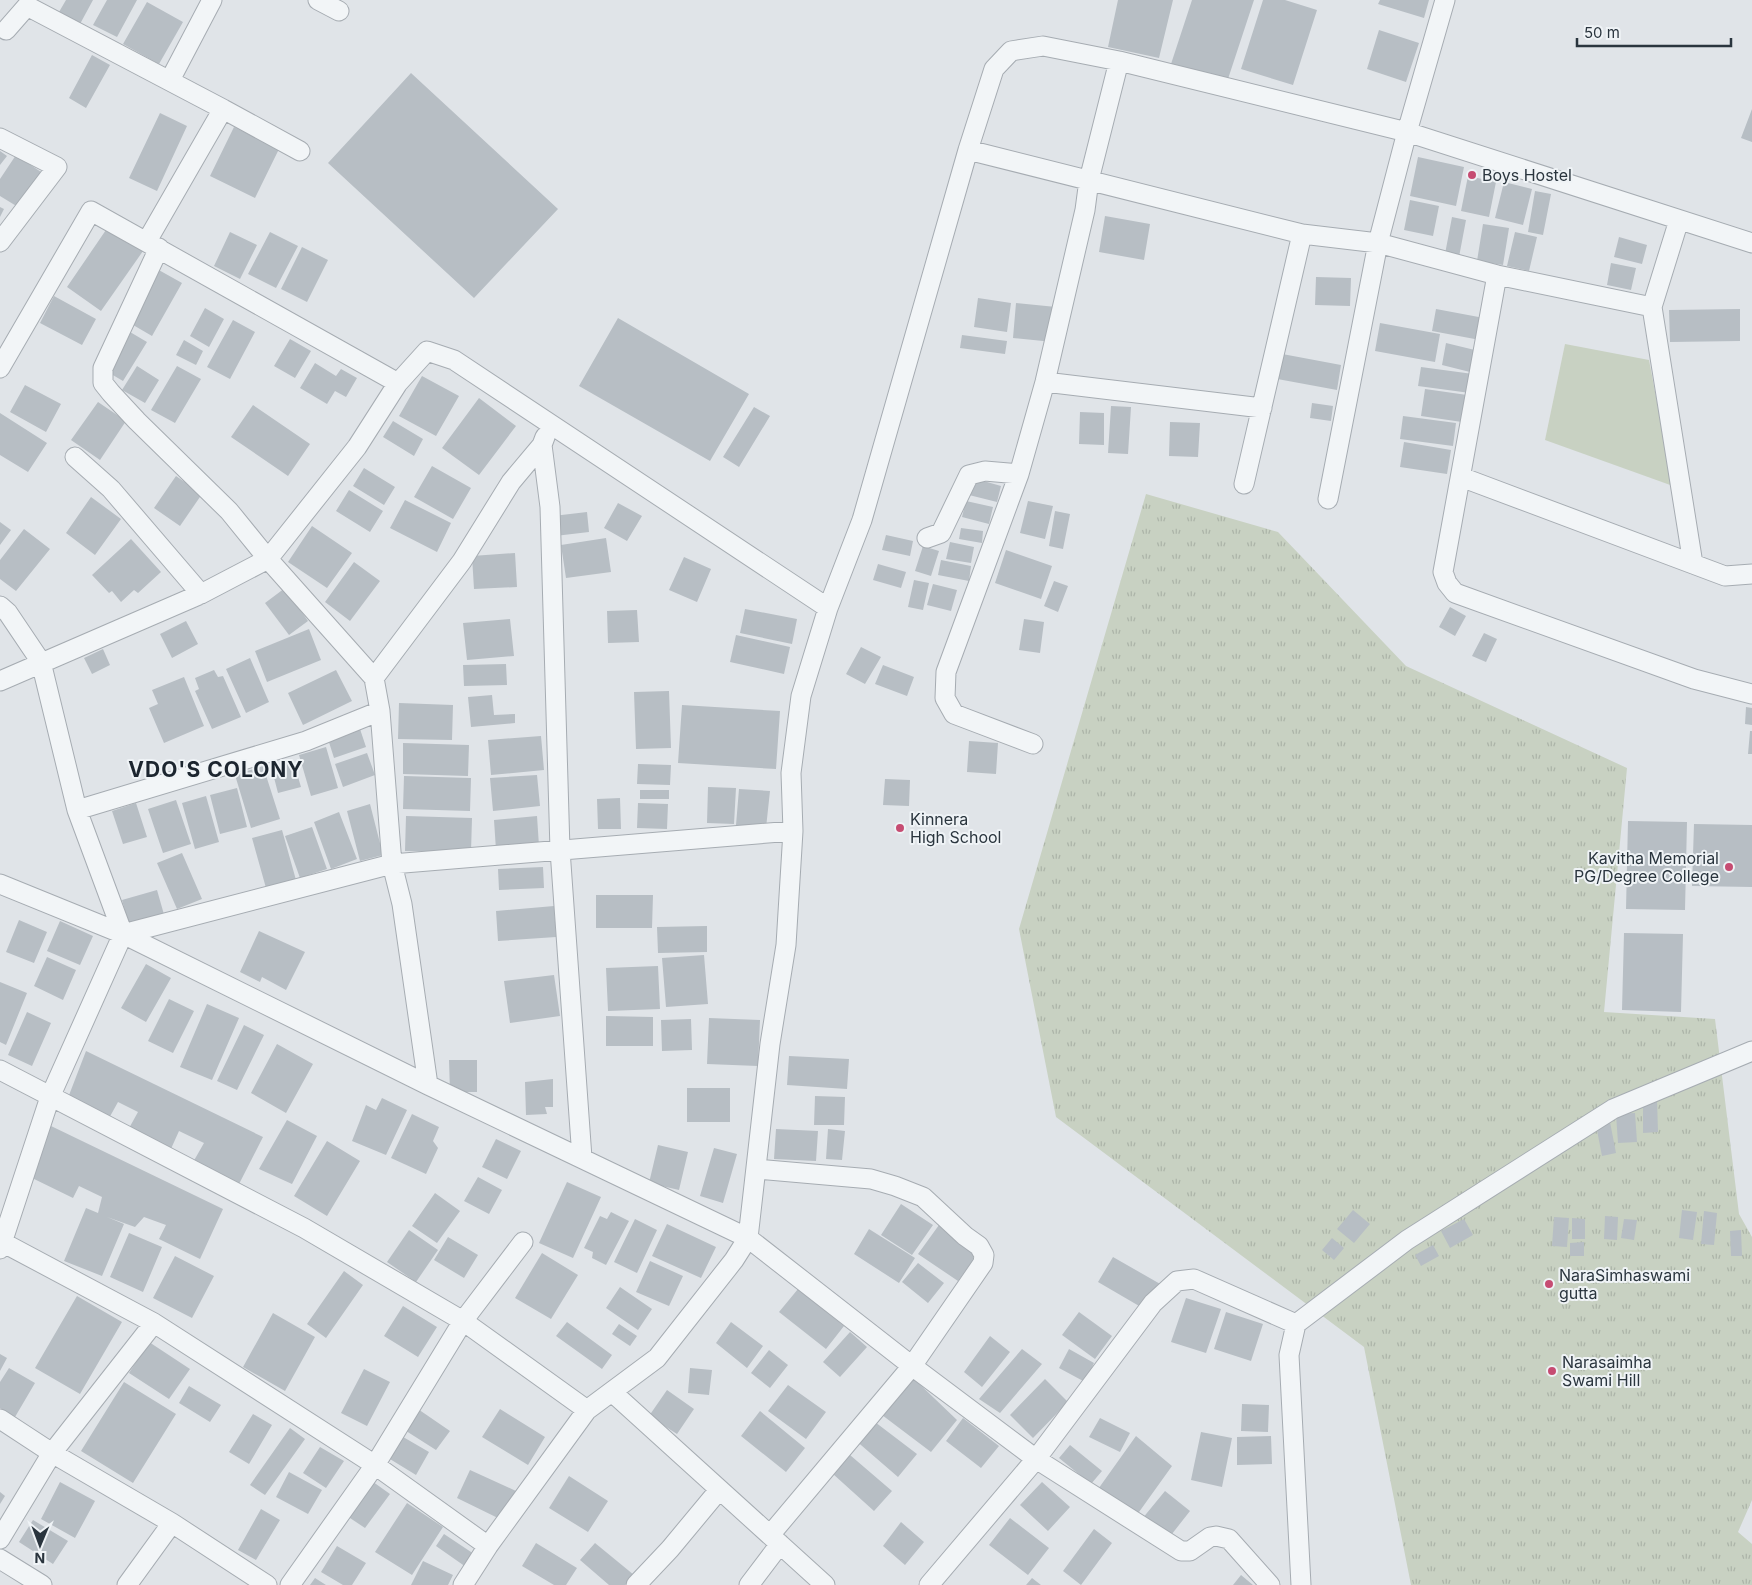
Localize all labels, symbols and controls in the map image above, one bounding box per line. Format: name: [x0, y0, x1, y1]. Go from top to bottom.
scale bar: [1577, 15, 1731, 47]
text: 50 m: [1584, 23, 1620, 42]
place label: Boys Hostel: [1482, 165, 1572, 185]
marker: Boys Hostel: [1466, 169, 1478, 181]
district label: VDO'S COLONY: [128, 757, 304, 782]
place label: Kinnera High School: [910, 809, 1001, 847]
marker: Kinnera High School: [894, 822, 906, 834]
place label: Kavitha Memorial PG/Degree College: [1574, 848, 1719, 886]
marker: Kavitha Memorial PG/Degree College: [1723, 861, 1735, 873]
place label: NaraSimhaswami gutta: [1559, 1265, 1690, 1303]
marker: NaraSimhaswami gutta: [1543, 1278, 1555, 1290]
place label: Narasaimha Swami Hill: [1562, 1352, 1652, 1390]
marker: Narasaimha Swami Hill: [1546, 1365, 1558, 1377]
north arrow: [15, 1520, 65, 1570]
text: N: [34, 1550, 45, 1567]

